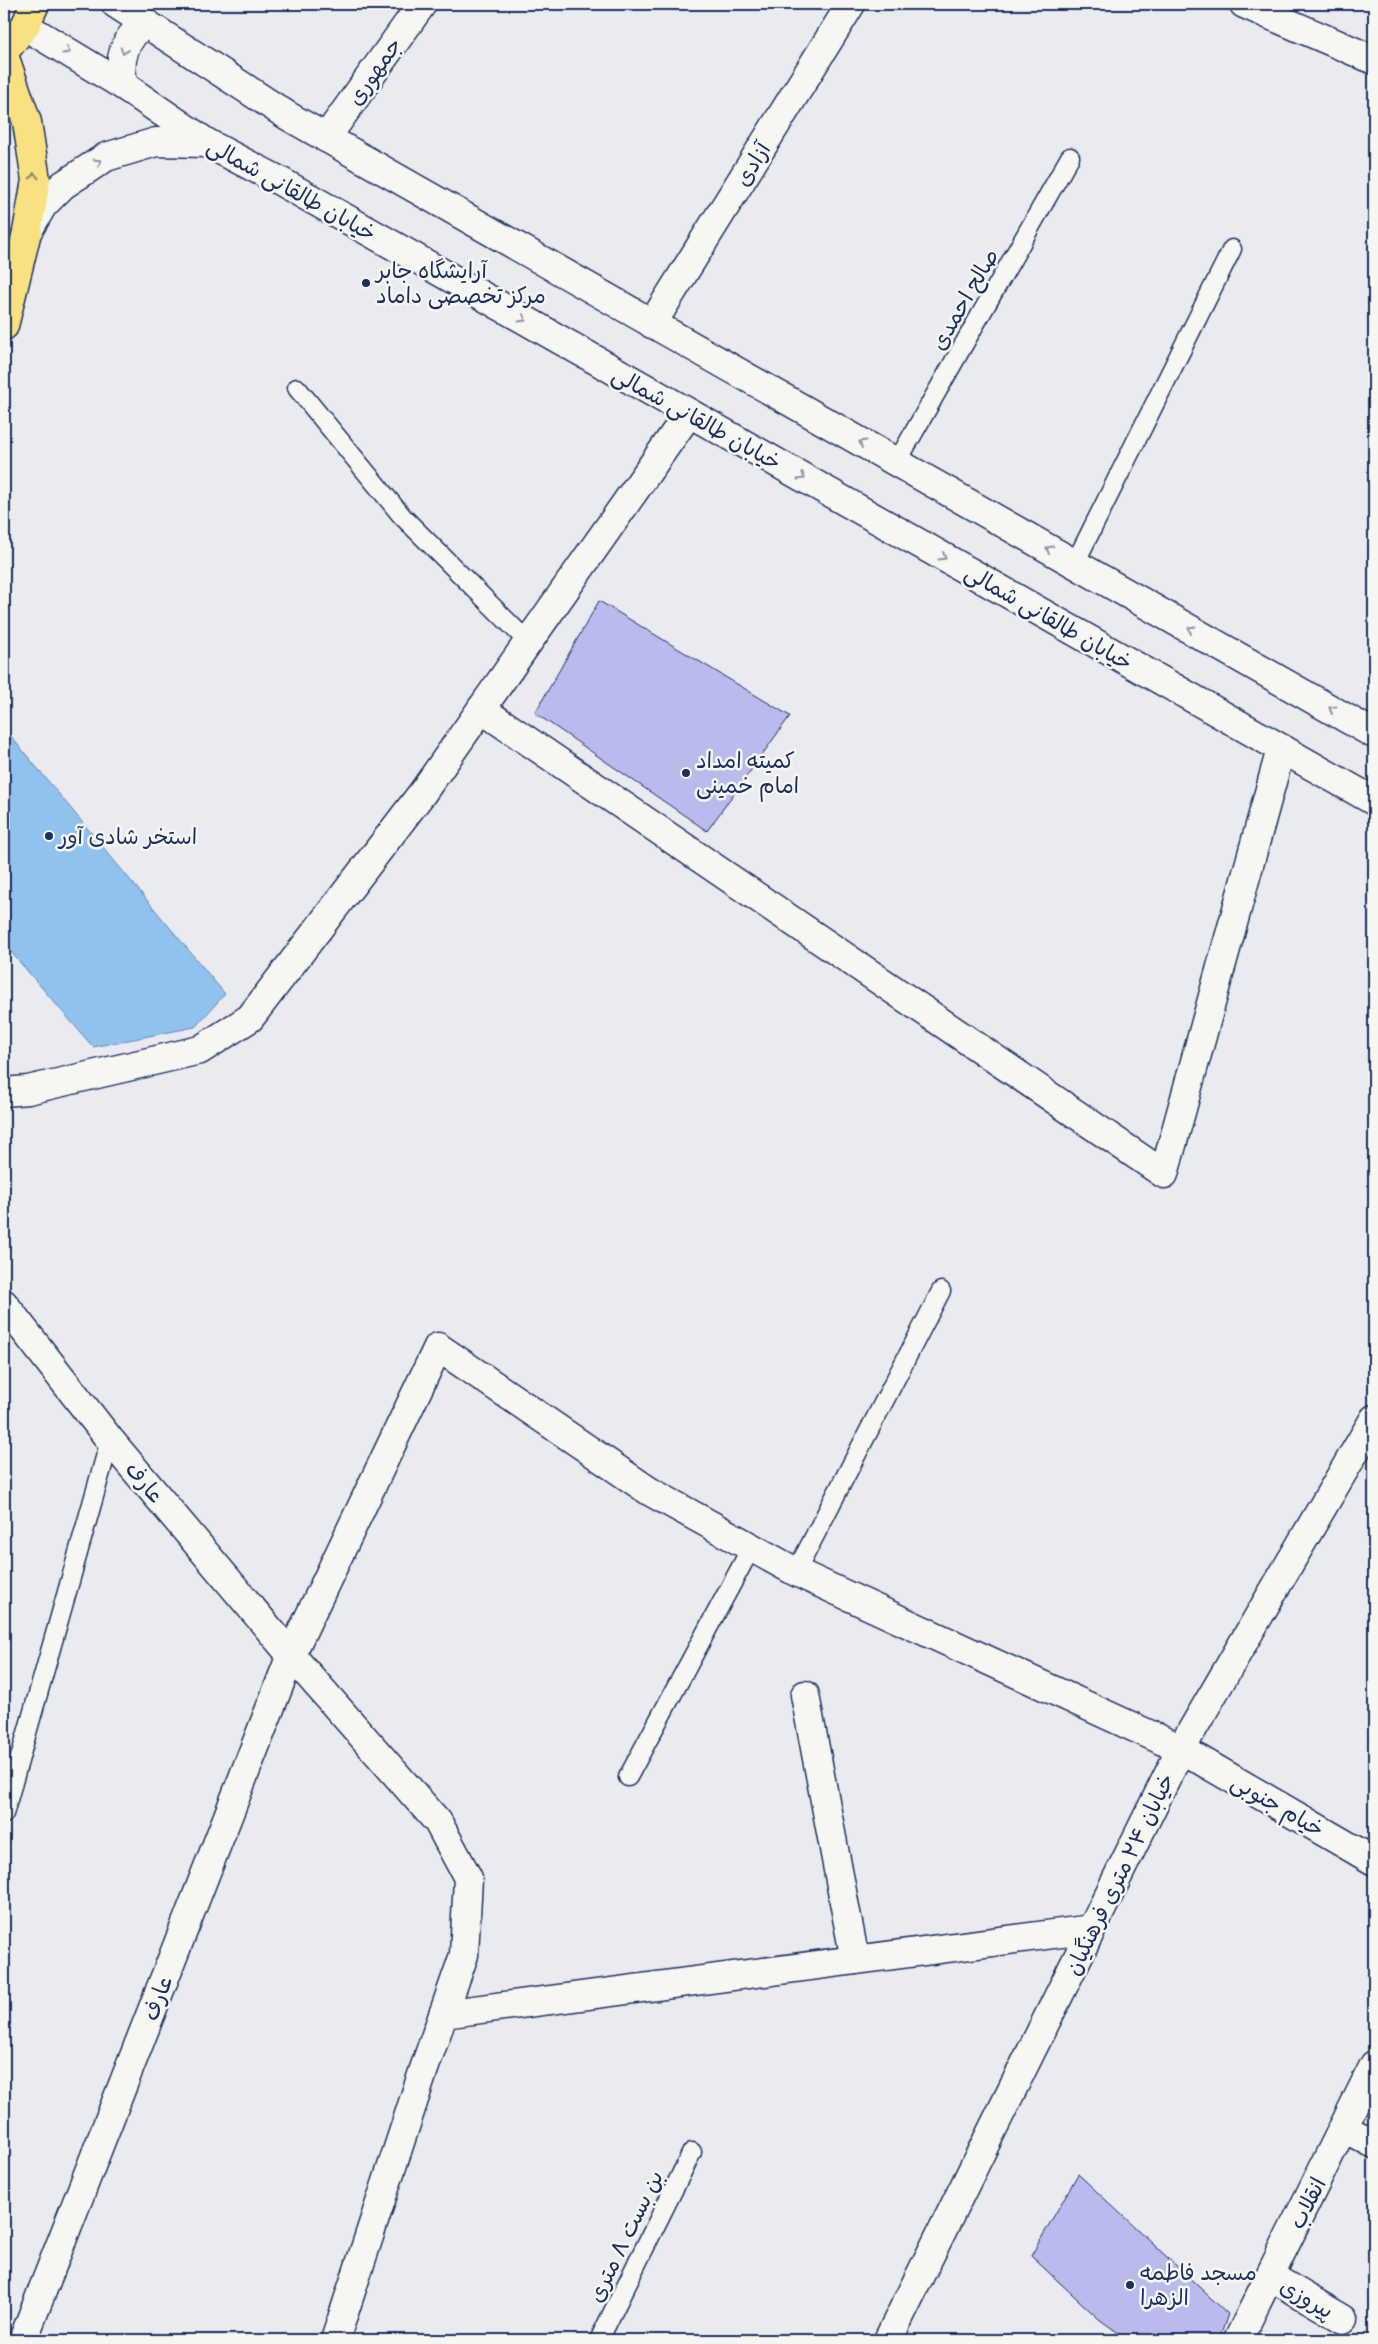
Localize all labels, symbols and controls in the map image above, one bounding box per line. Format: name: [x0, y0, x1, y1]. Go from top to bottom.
street label: جمهوری: [341, 32, 412, 113]
one-way arrow: [61, 45, 70, 54]
one-way arrow: [120, 46, 130, 55]
street label: خیابان طالقانی شمالی: [200, 132, 381, 251]
street label: آزادی: [729, 136, 781, 194]
one-way arrow: [92, 159, 101, 168]
one-way arrow: [29, 172, 40, 180]
street label: صالح احمدی: [925, 244, 1009, 357]
place label: آرایشگاه جابر مرکز تخصصی داماد: [374, 257, 546, 314]
marker: آرایشگاه جابر مرکز تخصصی داماد: [360, 277, 372, 289]
one-way arrow: [518, 313, 527, 323]
street label: خیابان طالقانی شمالی: [605, 361, 786, 480]
one-way arrow: [859, 439, 868, 449]
one-way arrow: [797, 471, 806, 481]
one-way arrow: [1046, 545, 1055, 555]
one-way arrow: [938, 551, 947, 561]
street label: خیابان طالقانی شمالی: [958, 559, 1137, 681]
one-way arrow: [1187, 625, 1196, 635]
one-way arrow: [1328, 706, 1337, 716]
place label: کمیته امداد امام خمینی: [696, 747, 799, 804]
marker: کمیته امداد امام خمینی: [680, 767, 692, 779]
place label: استخر شادی آور: [57, 823, 197, 855]
marker: استخر شادی آور: [43, 830, 55, 842]
street label: عارف: [116, 1456, 170, 1512]
street label: خیام جنوبی: [1224, 1768, 1329, 1847]
street label: خیابان ۲۴ متری فرهنگیان: [1059, 1769, 1185, 1982]
street label: عارف: [137, 1972, 183, 2026]
street label: بن بست ۸ متری: [582, 2166, 674, 2309]
street label: انقلاب: [1283, 2173, 1336, 2236]
place label: مسجد فاطمه الزهرا: [1140, 2259, 1257, 2316]
street label: پیروزی: [1273, 2272, 1338, 2329]
marker: مسجد فاطمه الزهرا: [1124, 2279, 1136, 2291]

